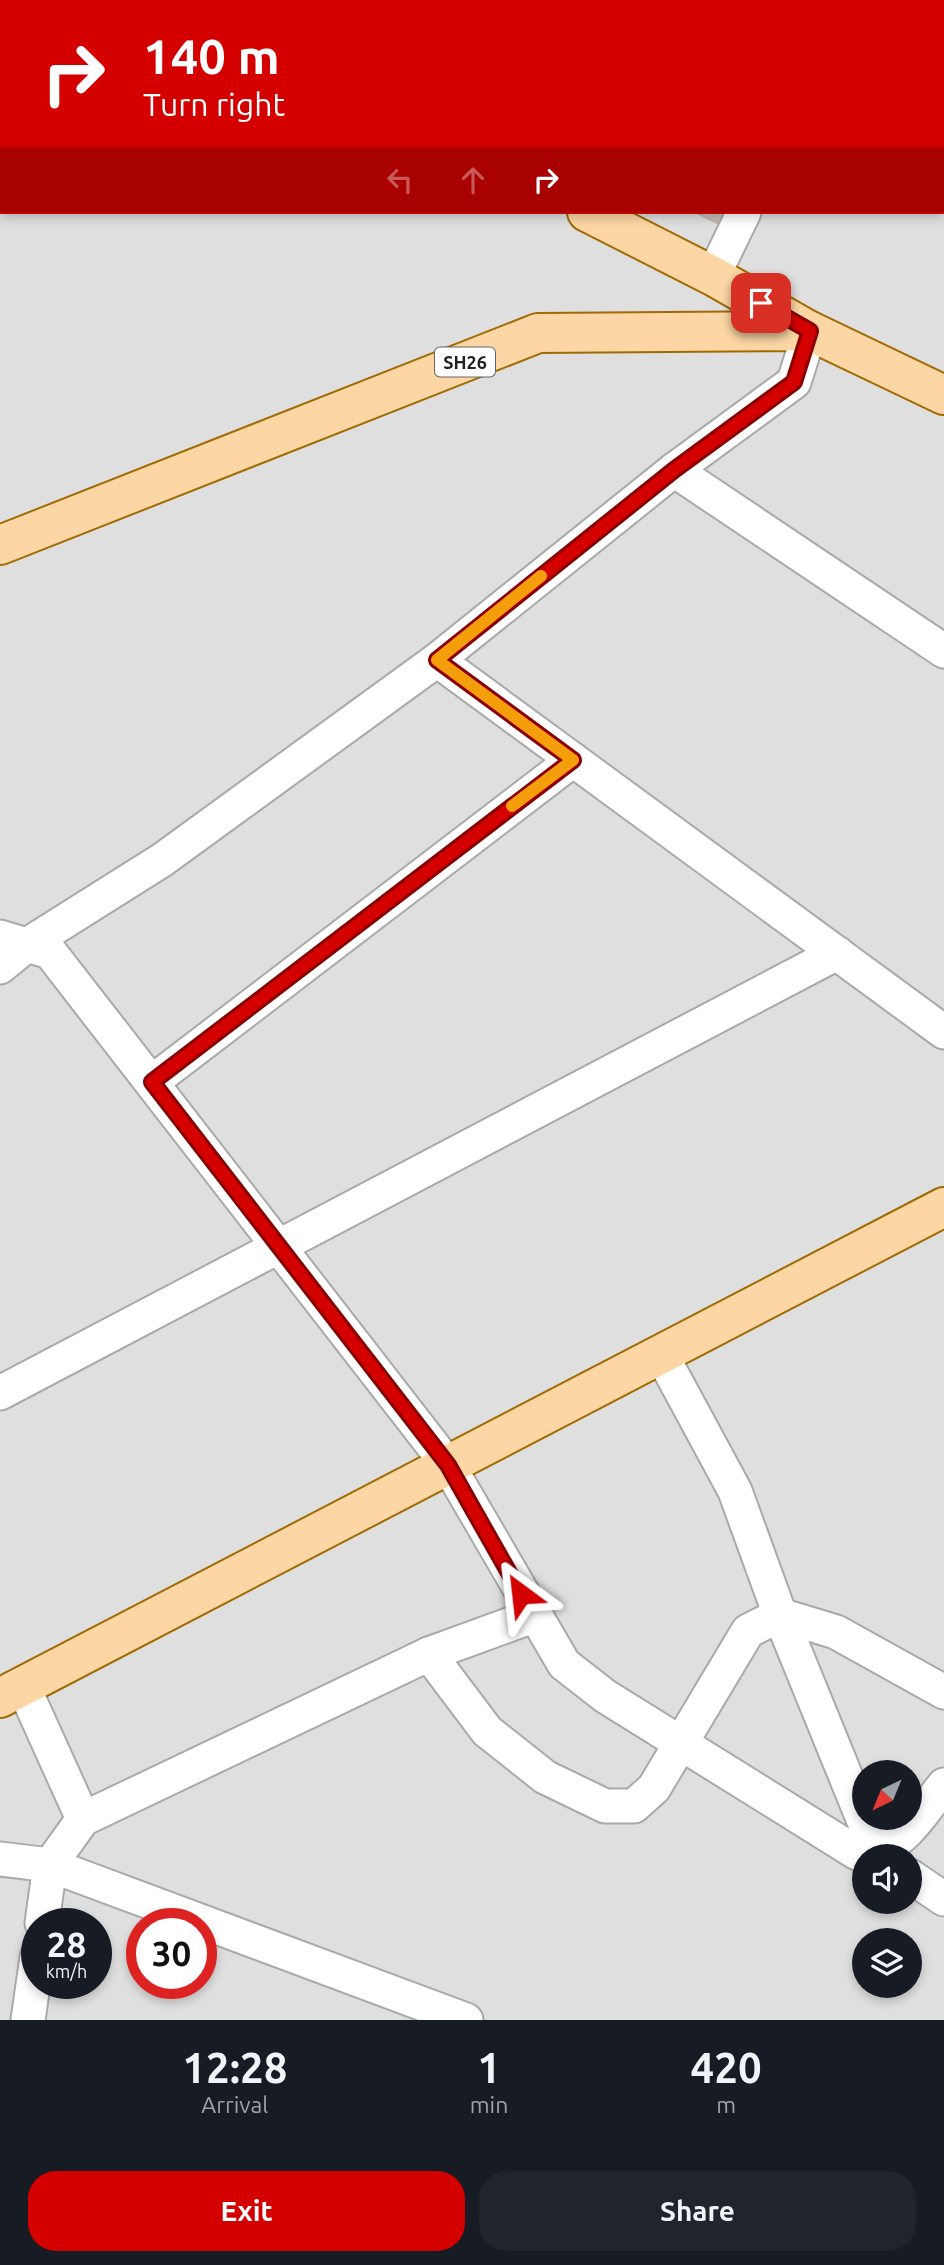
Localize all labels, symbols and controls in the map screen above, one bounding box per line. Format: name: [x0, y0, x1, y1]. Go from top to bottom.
icon: right: [28, 28, 119, 119]
text: 140 m: [143, 28, 280, 83]
text: Turn right: [143, 86, 285, 122]
icon: left: [381, 161, 419, 199]
icon: ahead: [454, 161, 492, 199]
icon: right: [527, 161, 565, 199]
pin: [731, 273, 791, 333]
icon: arrive: [742, 284, 780, 322]
road number: SH26: [435, 348, 495, 376]
position arrow: [484, 1557, 558, 1631]
north arrow: [852, 1760, 922, 1830]
map controls: [852, 1760, 922, 1998]
button: sound: [852, 1844, 922, 1914]
speed limit sign: 30: [126, 1908, 217, 1999]
text: 28: [47, 1924, 86, 1964]
button: layers: [852, 1928, 922, 1998]
text: km/h: [46, 1961, 87, 1981]
text: 12:28: [182, 2044, 287, 2091]
text: 1: [477, 2044, 501, 2091]
text: 420: [691, 2044, 762, 2091]
text: Arrival: [201, 2092, 268, 2117]
text: min: [470, 2092, 508, 2117]
text: m: [716, 2092, 736, 2117]
button: Exit: [28, 2171, 465, 2251]
button: Share: [479, 2171, 916, 2251]

